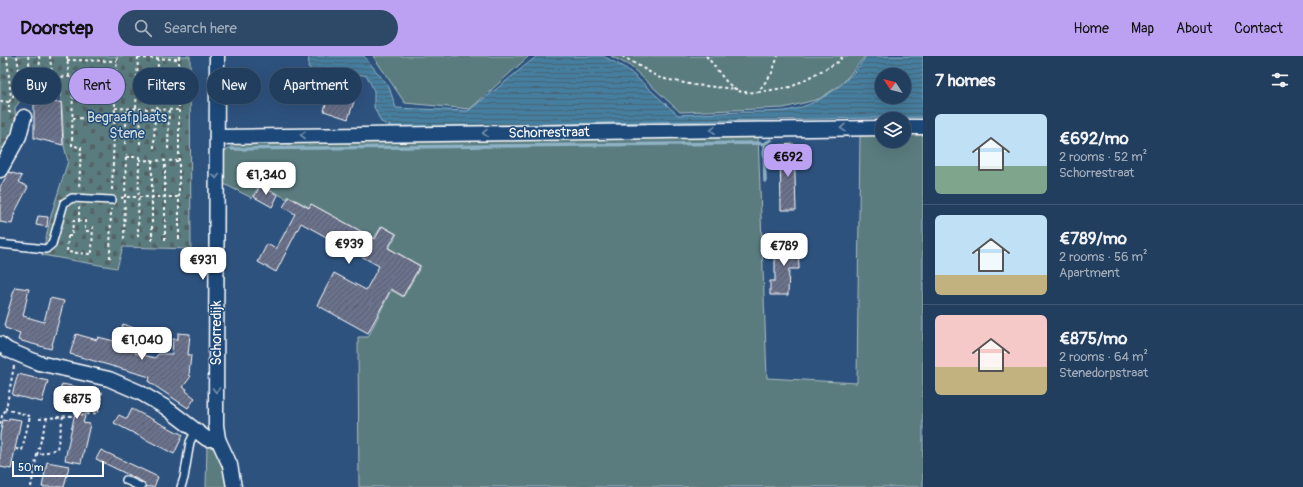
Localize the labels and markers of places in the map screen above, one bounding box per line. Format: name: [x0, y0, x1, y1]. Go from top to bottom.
pin: €692: [764, 144, 812, 178]
pin: €1,340: [233, 162, 299, 196]
pin: €939: [325, 231, 373, 265]
pin: €789: [760, 233, 808, 267]
pin: €931: [179, 247, 227, 281]
pin: €1,040: [109, 327, 175, 361]
pin: €875: [53, 386, 101, 420]

